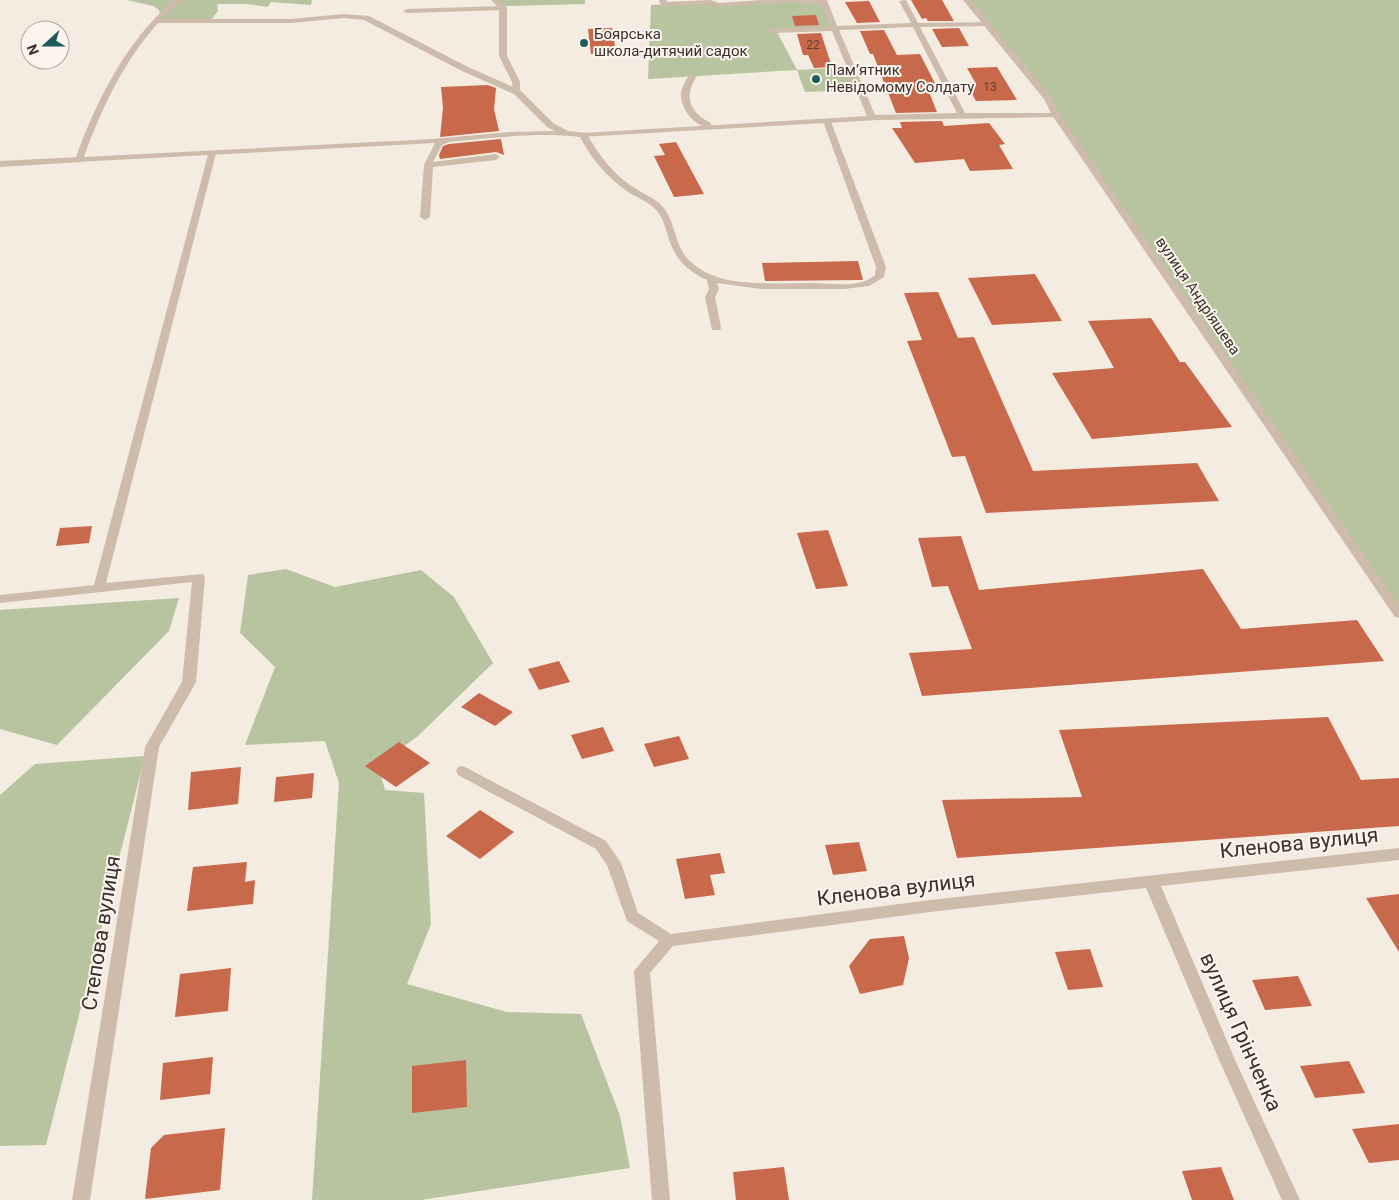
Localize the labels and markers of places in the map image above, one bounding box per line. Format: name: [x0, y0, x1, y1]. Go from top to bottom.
place label: Боярська школа-дитячий садок: [594, 25, 748, 60]
marker: Боярська школа-дитячий садок: [578, 37, 590, 49]
place label: Пам’ятник Невідомому Солдату: [826, 61, 974, 96]
marker: Пам’ятник Невідомому Солдату: [810, 73, 822, 85]

